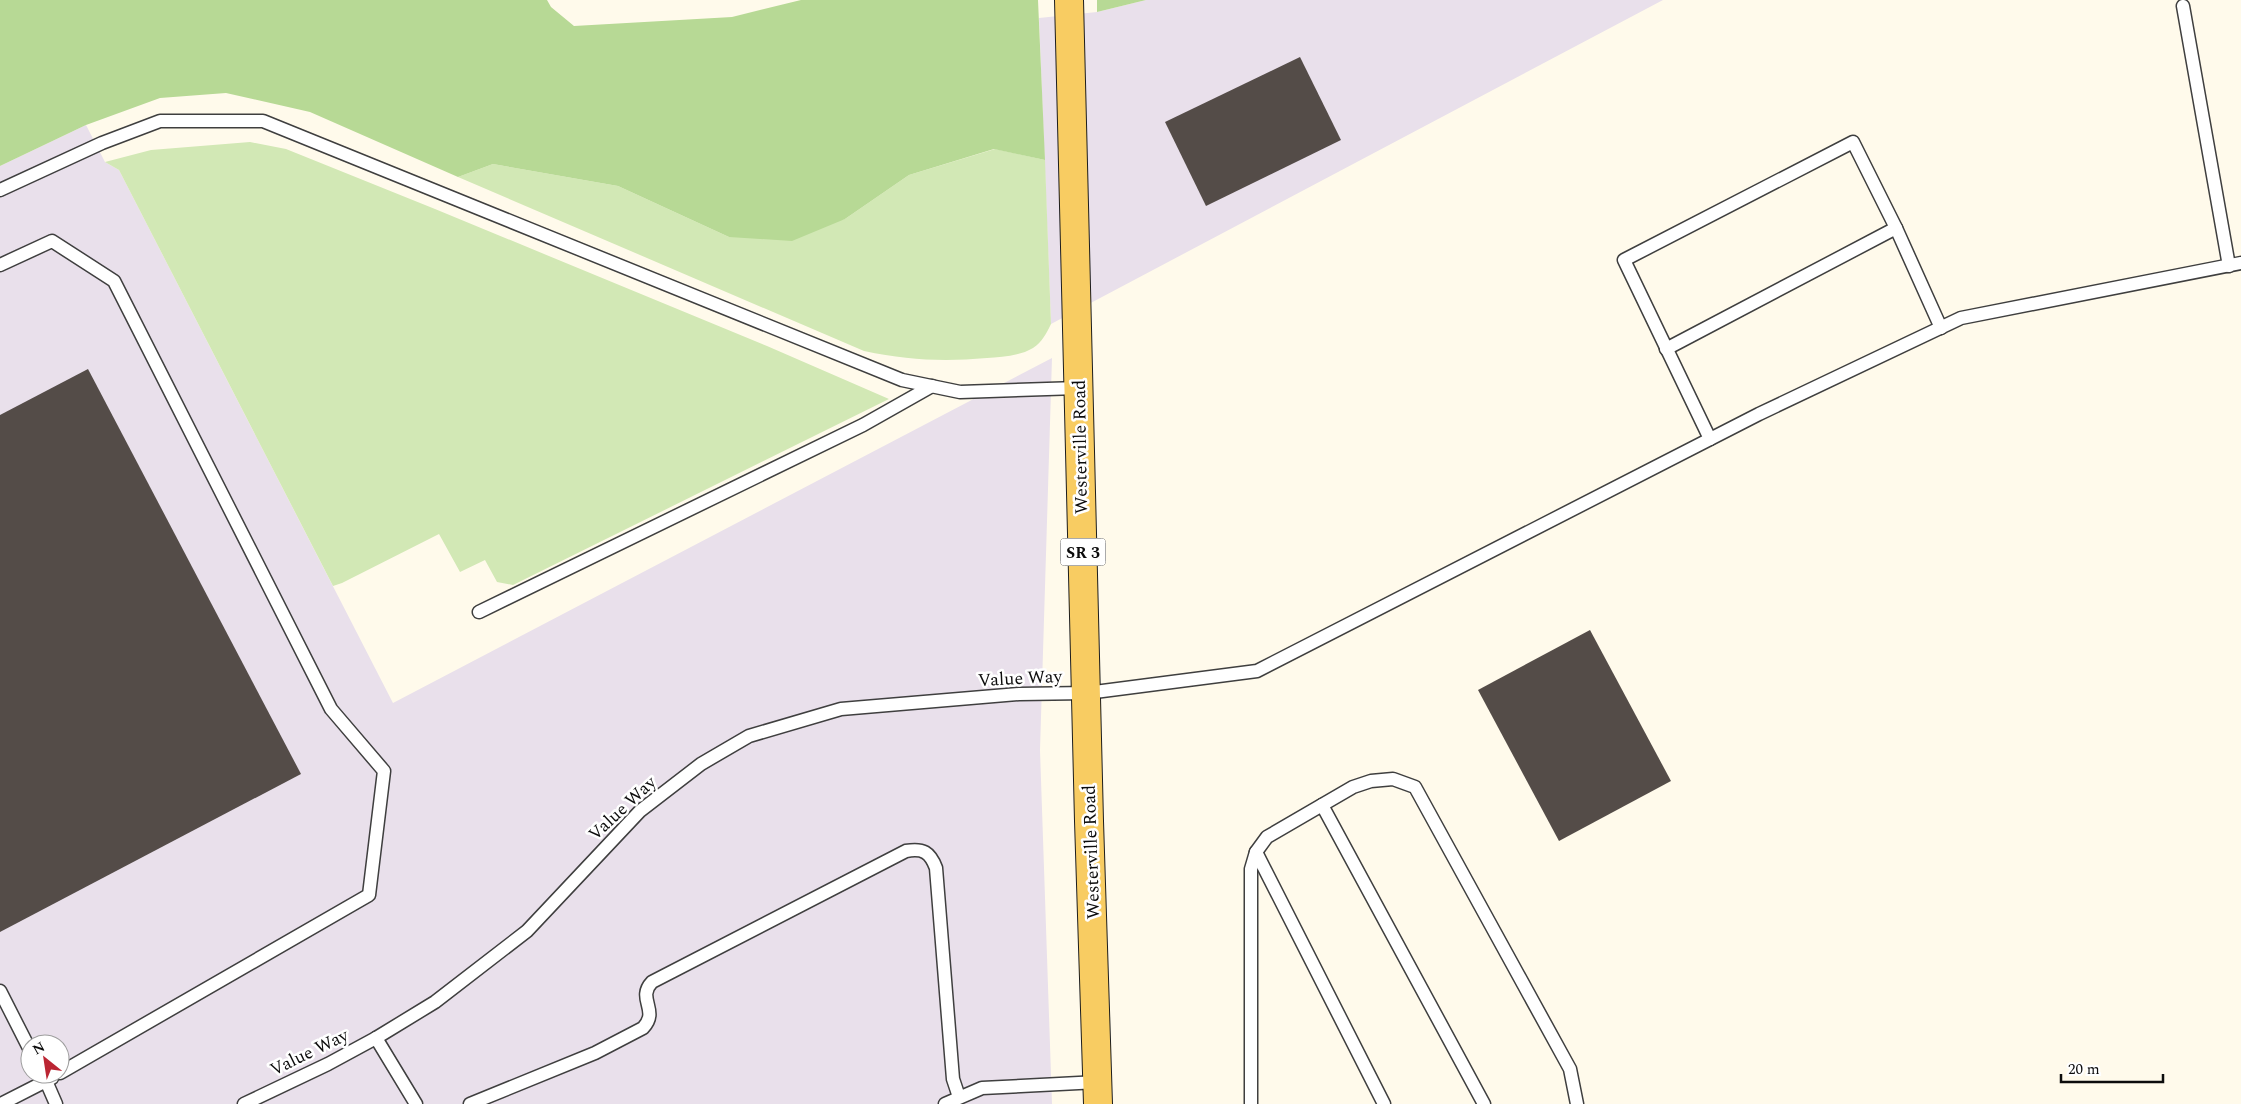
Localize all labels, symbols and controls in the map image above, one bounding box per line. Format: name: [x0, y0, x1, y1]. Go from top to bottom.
street label: Westerville Road: [1066, 380, 1095, 514]
road number: SR 3: [1060, 538, 1106, 566]
street label: Value Way: [977, 663, 1064, 694]
street label: Value Way: [582, 769, 663, 847]
street label: Westerville Road: [1076, 784, 1107, 920]
street label: Value Way: [265, 1021, 354, 1083]
north arrow: [20, 1034, 70, 1084]
text: N: [29, 1036, 49, 1060]
scale bar: [2061, 1052, 2164, 1084]
text: 20 m: [2068, 1058, 2100, 1081]

